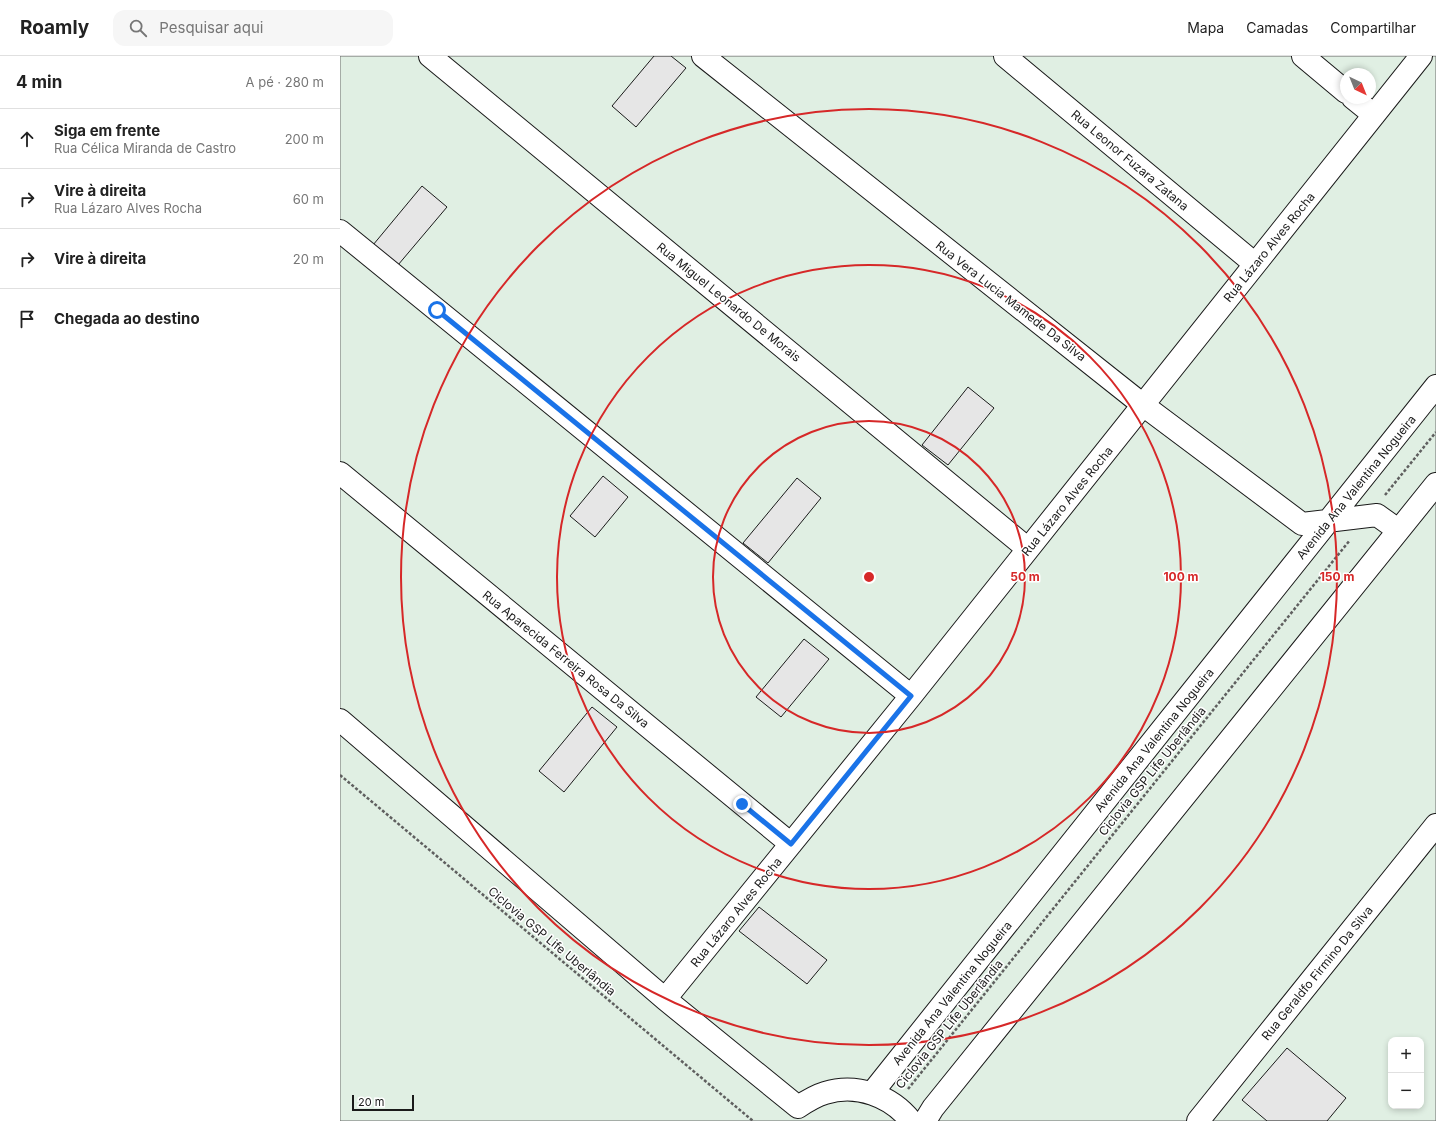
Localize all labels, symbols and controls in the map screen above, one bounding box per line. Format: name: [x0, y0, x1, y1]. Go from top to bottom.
search box: [113, 10, 393, 46]
text: Roamly: [20, 16, 89, 39]
icon: search: [127, 17, 149, 39]
text: Pesquisar aqui: [159, 18, 263, 37]
text: Mapa: [1187, 19, 1224, 36]
text: Camadas: [1246, 19, 1308, 36]
text: Compartilhar: [1330, 19, 1416, 36]
north arrow: [1340, 68, 1376, 104]
text: 4 min: [16, 72, 62, 92]
text: A pé · 280 m: [246, 74, 324, 90]
street label: Rua Leonor Fuzara Zatana: [1068, 106, 1192, 214]
text: Siga em frente: [54, 121, 160, 140]
icon: ahead: [16, 128, 38, 150]
text: 200 m: [285, 131, 324, 147]
text: Rua Célica Miranda de Castro: [54, 140, 236, 156]
text: Vire à direita: [54, 181, 146, 200]
icon: right: [16, 188, 38, 210]
street label: Rua Lázaro Alves Rocha: [1220, 189, 1318, 305]
text: 60 m: [293, 191, 324, 207]
text: Rua Lázaro Alves Rocha: [54, 200, 202, 216]
street label: Rua Vera Lucia Mamede Da Silva: [933, 238, 1089, 364]
street label: Rua Miguel Leonardo De Morais: [654, 239, 804, 365]
icon: right: [16, 248, 38, 270]
text: Vire à direita: [54, 249, 146, 268]
text: 20 m: [293, 251, 324, 267]
route start: [428, 301, 446, 319]
icon: arrive: [16, 308, 38, 330]
text: Chegada ao destino: [54, 309, 200, 328]
street label: Avenida Ana Valentina Nogueira: [1293, 412, 1419, 562]
street label: Rua Lázaro Alves Rocha: [1018, 443, 1116, 559]
text: 50 m: [1010, 569, 1040, 584]
text: 100 m: [1163, 569, 1199, 584]
text: 150 m: [1320, 569, 1354, 584]
centre of rings: [862, 570, 876, 584]
street label: Rua Aparecida Ferreira Rosa Da Silva: [480, 587, 652, 731]
street label: Avenida Ana Valentina Nogueira: [1091, 665, 1217, 815]
street label: Ciclovia GSP Life Uberlândia: [1095, 703, 1209, 839]
route end: [733, 795, 751, 813]
street label: Rua Lázaro Alves Rocha: [687, 854, 785, 970]
street label: Ciclovia GSP Life Uberlândia: [485, 883, 619, 999]
street label: Rua Geraldfo Firmino Da Silva: [1258, 903, 1376, 1043]
street label: Avenida Ana Valentina Nogueira: [889, 918, 1015, 1068]
street label: Ciclovia GSP Life Uberlândia: [892, 956, 1006, 1092]
map controls: [1388, 1037, 1424, 1109]
button: +: [1388, 1037, 1424, 1073]
button: −: [1388, 1073, 1424, 1109]
scale bar: [352, 1093, 414, 1112]
text: 20 m: [358, 1095, 384, 1109]

